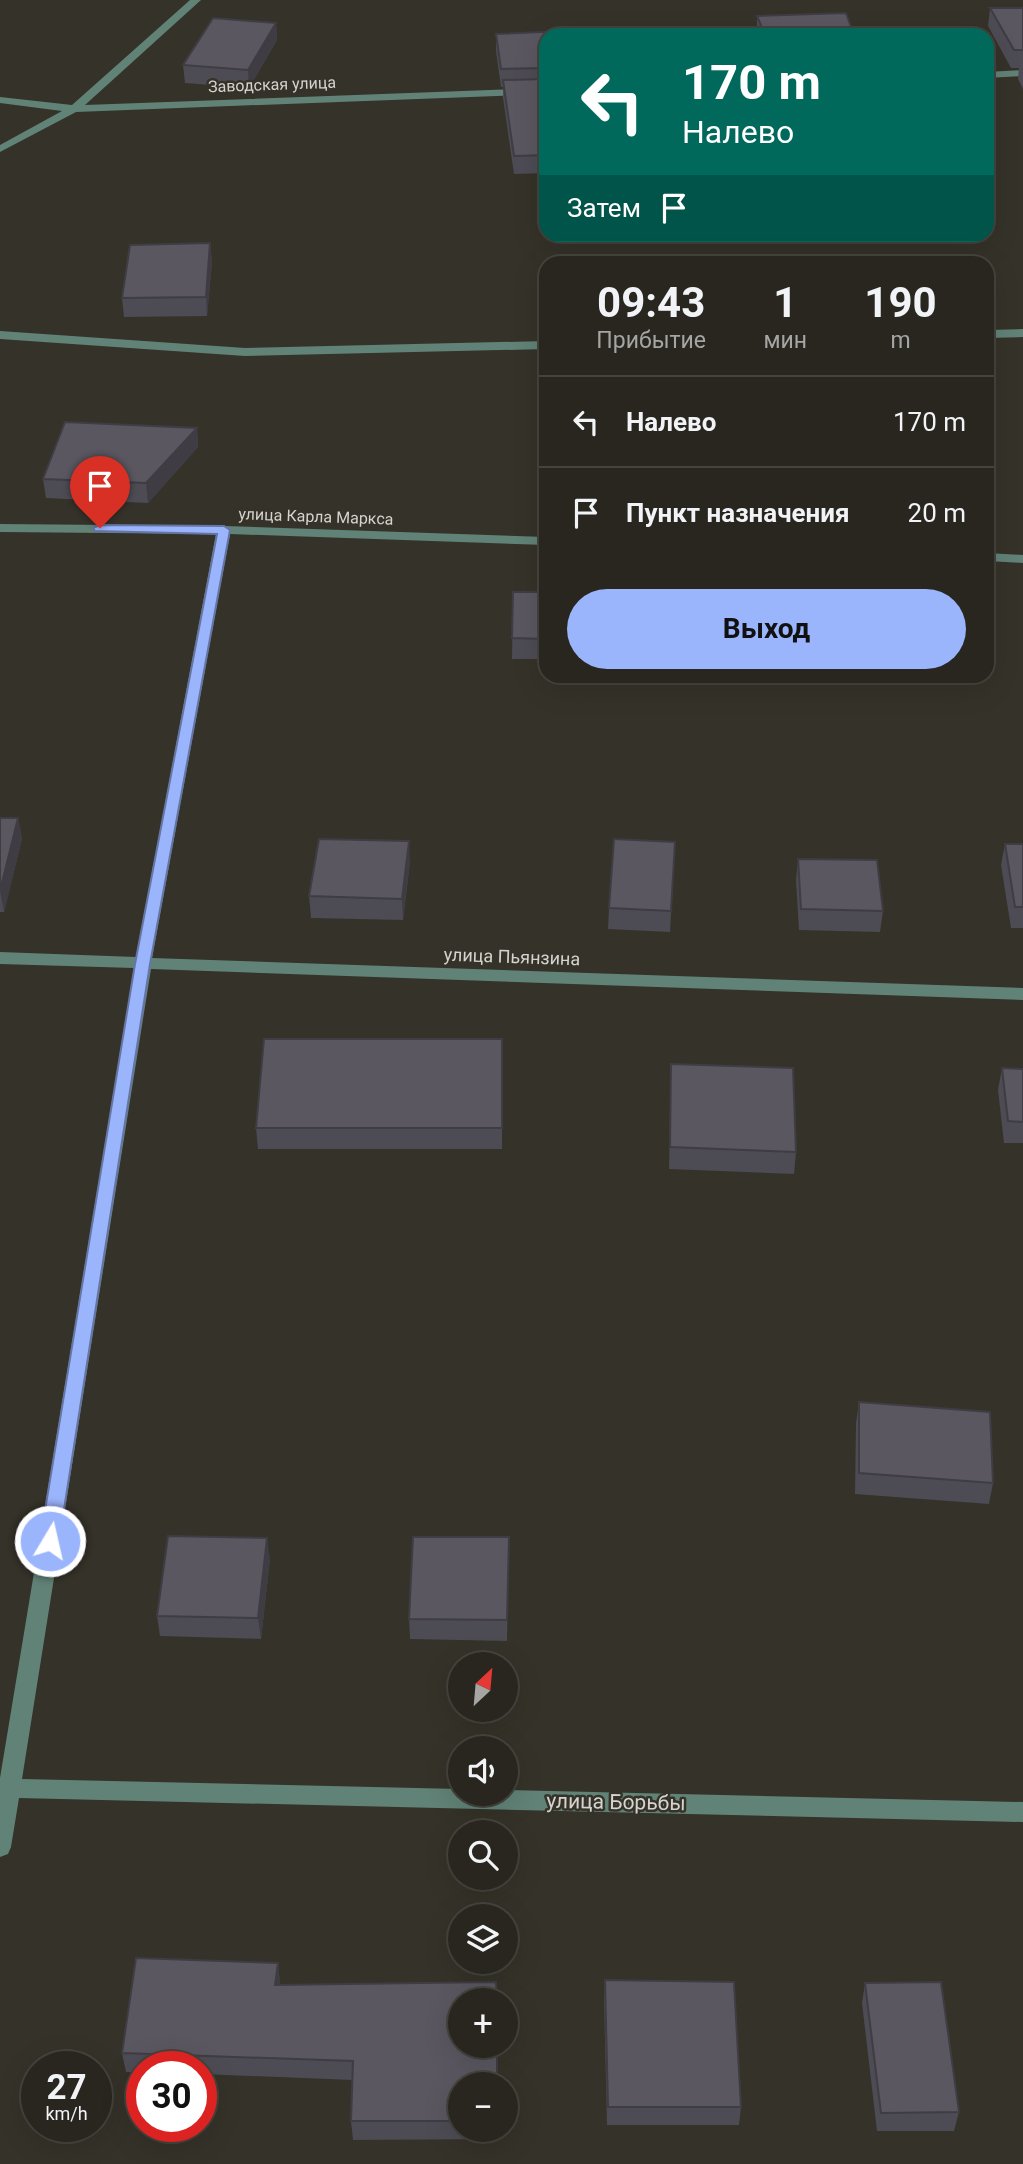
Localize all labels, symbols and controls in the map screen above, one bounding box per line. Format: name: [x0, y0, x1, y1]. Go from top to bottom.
text: 170 m: [682, 54, 821, 111]
icon: left: [567, 56, 658, 147]
street label: Заводская улица: [208, 73, 336, 96]
text: Налево: [682, 113, 794, 151]
icon: arrive: [655, 189, 693, 227]
text: Затем: [567, 193, 641, 223]
text: 09:43: [597, 278, 705, 327]
text: 1: [773, 278, 797, 327]
text: 190: [864, 278, 937, 327]
text: Прибытие: [596, 327, 706, 354]
text: мин: [763, 327, 807, 354]
text: m: [890, 327, 911, 354]
icon: left: [567, 403, 605, 441]
text: Налево: [626, 407, 716, 437]
text: 170 m: [893, 407, 966, 437]
pin: [70, 456, 130, 528]
icon: arrive: [81, 467, 119, 505]
icon: arrive: [567, 494, 605, 532]
text: Пункт назначения: [626, 498, 850, 528]
text: 20 m: [908, 498, 966, 528]
street label: улица Карла Маркса: [238, 504, 394, 529]
button: Выход: [567, 589, 966, 669]
street label: улица Пьянзина: [443, 944, 581, 969]
position arrow: [13, 1504, 87, 1578]
north arrow: [448, 1652, 518, 1722]
map controls: [448, 1652, 518, 2142]
button: sound: [448, 1736, 518, 1806]
street label: улица Борьбы: [546, 1789, 686, 1815]
button: search: [448, 1820, 518, 1890]
button: layers: [448, 1904, 518, 1974]
button: +: [448, 1988, 518, 2058]
speed limit sign: 30: [126, 2051, 217, 2142]
text: 27: [46, 2067, 87, 2108]
button: −: [448, 2072, 518, 2142]
text: km/h: [45, 2103, 88, 2124]

